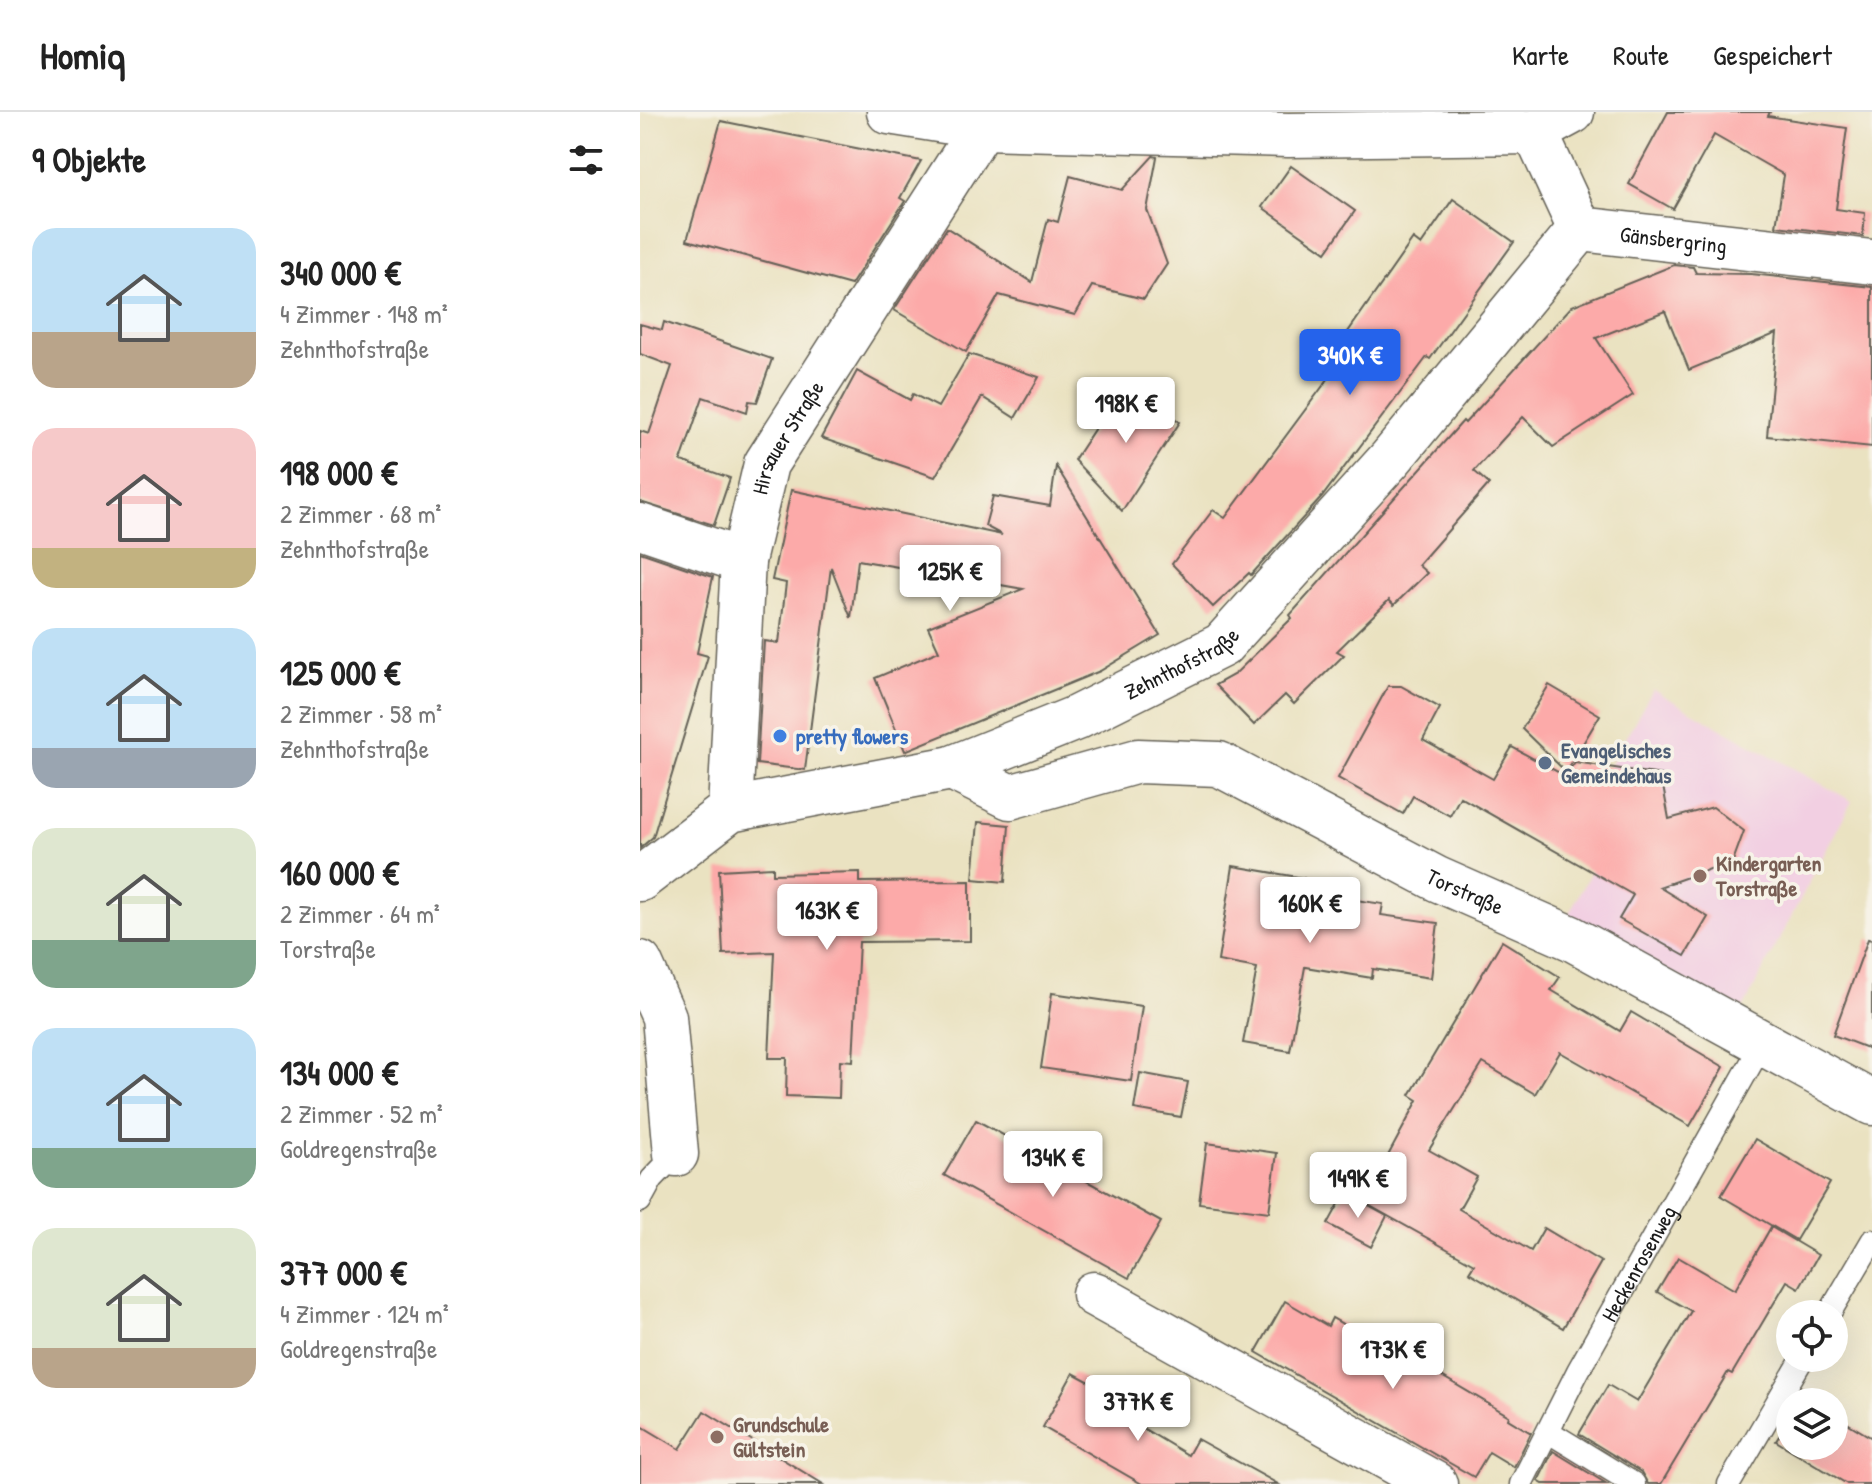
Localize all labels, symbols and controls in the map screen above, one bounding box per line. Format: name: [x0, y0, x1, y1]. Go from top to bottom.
text: Homiq: [40, 29, 125, 81]
text: Karte: [1512, 36, 1569, 74]
text: Route: [1613, 36, 1669, 74]
text: Gespeichert: [1713, 36, 1832, 74]
text: 9 Objekte: [32, 137, 146, 183]
icon: filters: [564, 138, 608, 182]
street label: Gänsbergring: [1619, 219, 1728, 260]
text: 340 000 €: [280, 250, 401, 296]
icon: home: [96, 260, 192, 356]
text: 4 Zimmer · 148 m²: [280, 296, 448, 331]
pin: 340K €: [1285, 329, 1415, 397]
text: Zehnthofstraße: [280, 331, 429, 366]
text: 340K €: [1317, 337, 1383, 372]
street label: Hirsauer Straße: [744, 374, 831, 497]
pin: 198K €: [1061, 377, 1191, 445]
text: 198K €: [1095, 385, 1157, 420]
text: 198 000 €: [280, 450, 397, 496]
icon: home: [96, 460, 192, 556]
text: 2 Zimmer · 68 m²: [280, 496, 441, 531]
text: Zehnthofstraße: [280, 531, 429, 566]
pin: 125K €: [885, 545, 1015, 613]
text: 125K €: [918, 553, 982, 588]
street label: Zehnthofstraße: [1119, 621, 1246, 706]
text: 125 000 €: [280, 650, 400, 696]
icon: home: [96, 660, 192, 756]
text: 2 Zimmer · 58 m²: [280, 696, 442, 731]
place label: pretty flowers: [796, 721, 909, 752]
marker: pretty flowers: [771, 727, 789, 745]
text: Zehnthofstraße: [280, 731, 429, 766]
place label: Evangelisches Gemeindehaus: [1561, 735, 1672, 790]
marker: Evangelisches Gemeindehaus: [1536, 754, 1554, 772]
place label: Kindergarten Torstraße: [1715, 848, 1821, 904]
text: 160 000 €: [280, 850, 399, 896]
icon: home: [96, 860, 192, 956]
street label: Torstraße: [1421, 861, 1508, 922]
marker: Kindergarten Torstraße: [1691, 867, 1709, 885]
pin: 160K €: [1245, 877, 1375, 945]
pin: 163K €: [762, 884, 892, 952]
text: 160K €: [1278, 885, 1342, 920]
text: 163K €: [795, 892, 859, 927]
text: 2 Zimmer · 64 m²: [280, 896, 440, 931]
text: Torstraße: [280, 931, 376, 966]
text: 134 000 €: [280, 1050, 398, 1096]
icon: home: [96, 1060, 192, 1156]
text: 2 Zimmer · 52 m²: [280, 1096, 443, 1131]
text: Goldregenstraße: [280, 1131, 437, 1166]
pin: 134K €: [988, 1131, 1118, 1199]
text: 134K €: [1022, 1139, 1084, 1174]
pin: 149K €: [1293, 1152, 1423, 1220]
text: 149K €: [1328, 1160, 1388, 1195]
street label: Heckenrosenweg: [1594, 1200, 1683, 1327]
text: 377 000 €: [280, 1250, 407, 1296]
icon: home: [96, 1260, 192, 1356]
text: 4 Zimmer · 124 m²: [280, 1296, 449, 1331]
map controls: [1776, 1300, 1848, 1460]
button: locate: [1776, 1300, 1848, 1372]
pin: 173K €: [1328, 1323, 1458, 1391]
text: Goldregenstraße: [280, 1331, 437, 1366]
text: 173K €: [1360, 1331, 1426, 1366]
pin: 377K €: [1073, 1375, 1203, 1443]
text: 377K €: [1103, 1383, 1173, 1418]
button: layers: [1776, 1388, 1848, 1460]
place label: Grundschule Gültstein: [733, 1409, 829, 1464]
marker: Grundschule Gültstein: [708, 1428, 726, 1446]

